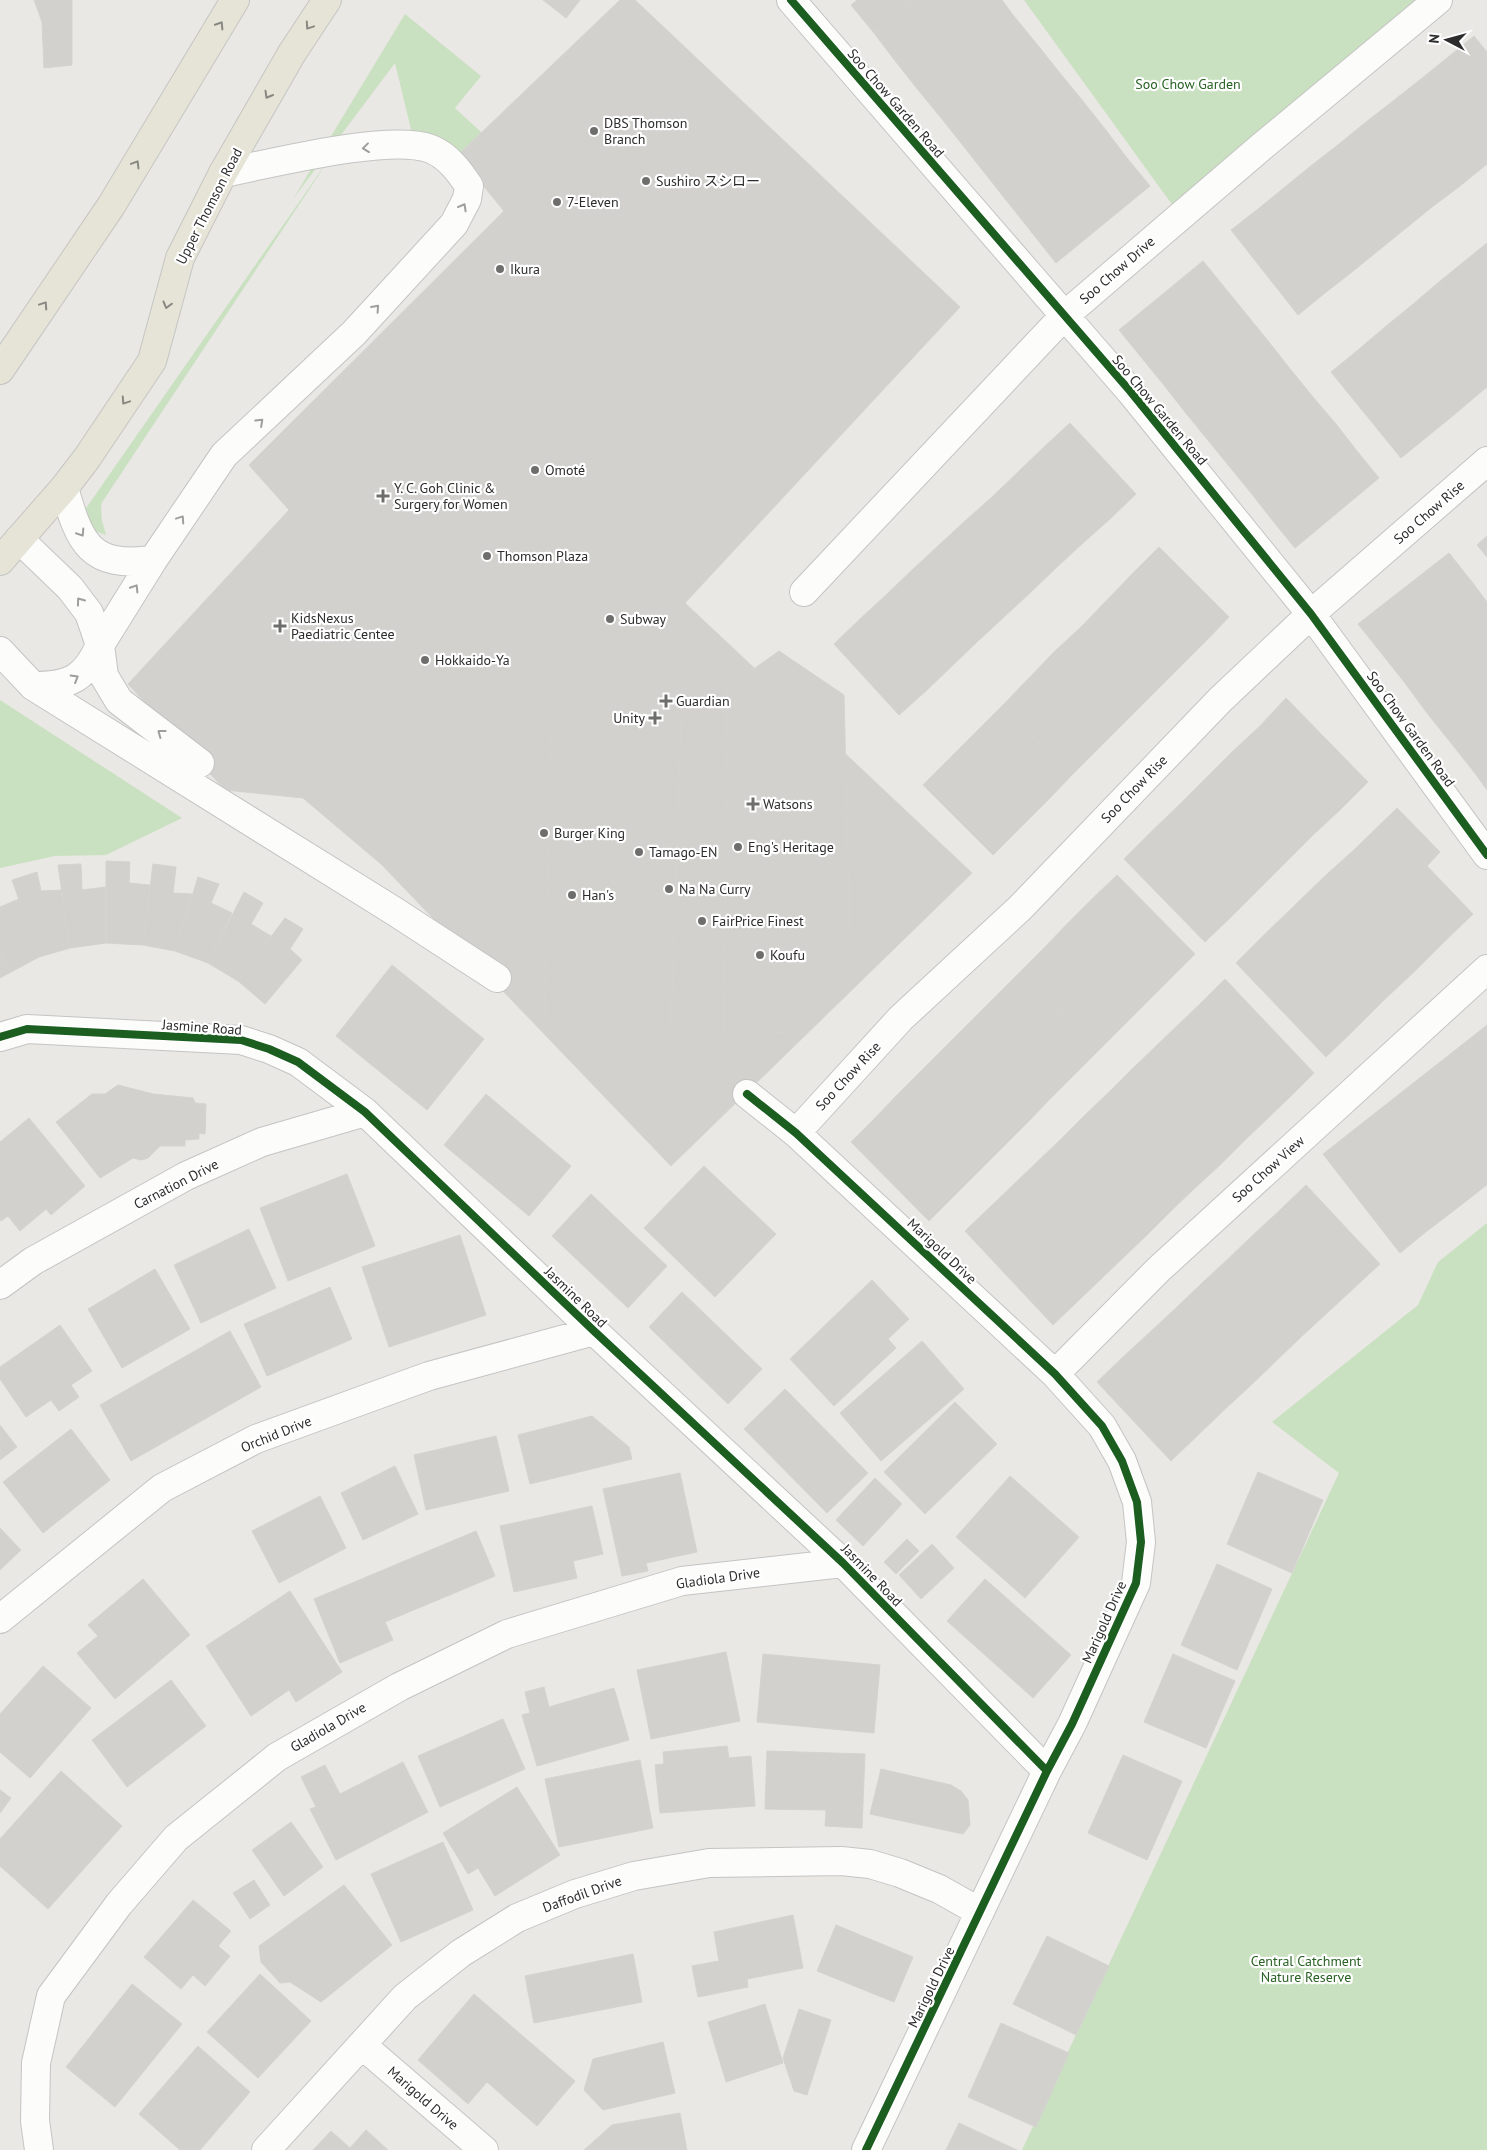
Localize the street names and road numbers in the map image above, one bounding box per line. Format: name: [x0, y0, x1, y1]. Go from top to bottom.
street label: Soo Chow Garden Road: [844, 45, 948, 161]
street label: Upper Thomson Road: [172, 145, 246, 267]
street label: Soo Chow Drive: [1076, 232, 1158, 308]
street label: Soo Chow Garden Road: [1108, 351, 1212, 469]
street label: Soo Chow Rise: [1390, 476, 1468, 548]
street label: Soo Chow Garden Road: [1363, 668, 1459, 790]
street label: Soo Chow Rise: [1097, 751, 1171, 827]
street label: Jasmine Road: [160, 1015, 243, 1039]
street label: Soo Chow Rise: [811, 1038, 885, 1114]
street label: Soo Chow View: [1228, 1131, 1309, 1206]
street label: Carnation Drive: [131, 1155, 221, 1213]
street label: Marigold Drive: [904, 1214, 980, 1288]
street label: Jasmine Road: [540, 1262, 611, 1331]
street label: Orchid Drive: [238, 1412, 314, 1456]
street label: Jasmine Road: [837, 1539, 906, 1610]
street label: Gladiola Drive: [675, 1563, 761, 1593]
street label: Marigold Drive: [1078, 1578, 1130, 1666]
street label: Gladiola Drive: [287, 1698, 369, 1756]
street label: Daffodil Drive: [540, 1871, 624, 1917]
street label: Marigold Drive: [904, 1943, 958, 2031]
street label: Marigold Drive: [384, 2062, 462, 2134]

